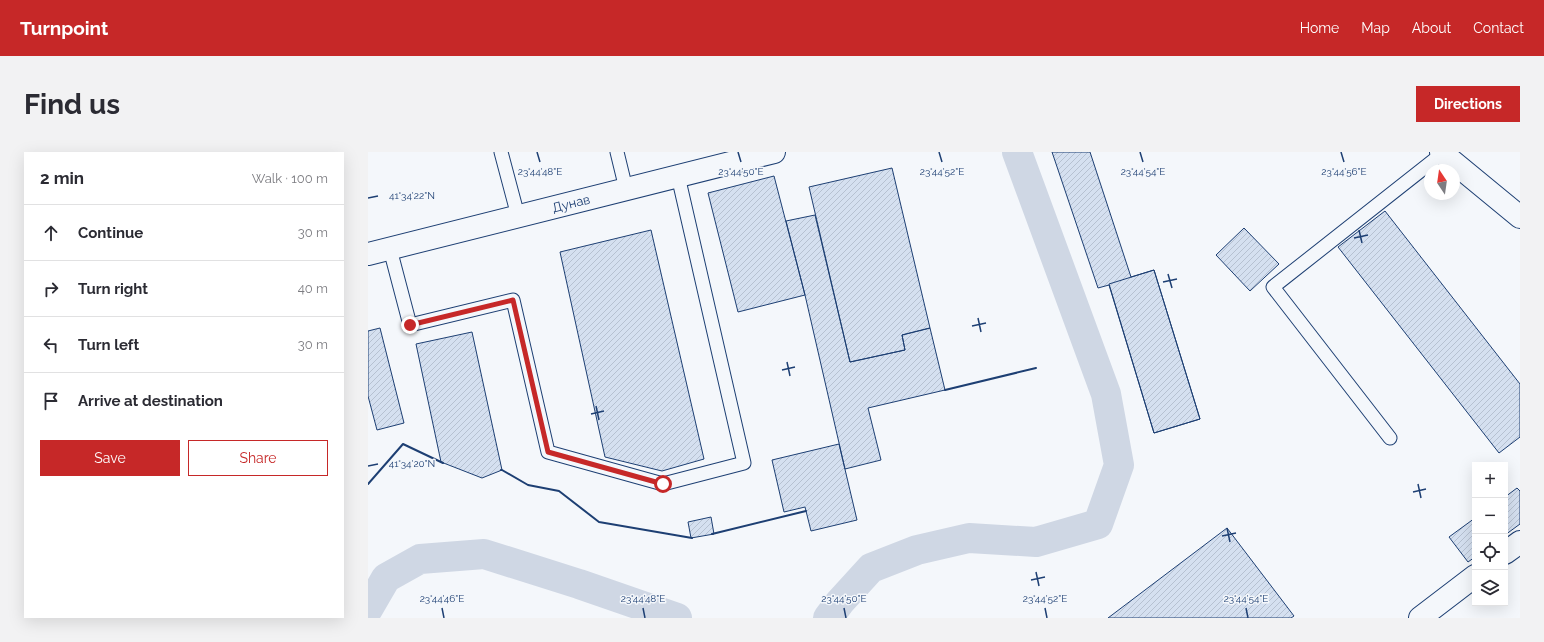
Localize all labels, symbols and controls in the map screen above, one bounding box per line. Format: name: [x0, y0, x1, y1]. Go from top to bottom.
text: Turnpoint: [20, 17, 108, 39]
text: Home: [1300, 20, 1339, 36]
text: Map: [1361, 20, 1390, 36]
text: About: [1412, 20, 1451, 36]
text: Contact: [1473, 20, 1524, 36]
button: Directions: [1416, 86, 1520, 122]
text: Find us: [24, 88, 120, 121]
north arrow: [1424, 164, 1460, 200]
text: 23°44'48"E: [518, 166, 562, 177]
text: 23°44'50"E: [718, 166, 764, 177]
text: 23°44'52"E: [920, 166, 964, 177]
text: 23°44'54"E: [1121, 166, 1165, 177]
text: 23°44'56"E: [1321, 166, 1367, 177]
text: 2 min: [40, 168, 84, 188]
text: Walk · 100 m: [252, 171, 328, 186]
text: 41°34'22"N: [389, 190, 435, 201]
street label: Дунав: [551, 192, 592, 215]
icon: ahead: [40, 222, 62, 244]
text: Continue: [78, 224, 143, 242]
text: 30 m: [298, 225, 328, 240]
icon: right: [40, 278, 62, 300]
text: Turn right: [78, 280, 148, 298]
text: 40 m: [298, 281, 328, 296]
route end: [401, 316, 419, 334]
icon: left: [40, 334, 62, 356]
text: Turn left: [78, 336, 139, 354]
text: 30 m: [298, 337, 328, 352]
icon: arrive: [40, 390, 62, 412]
text: Arrive at destination: [78, 392, 223, 410]
button: Save: [40, 440, 180, 476]
button: Share: [188, 440, 328, 476]
text: 41°34'20"N: [389, 458, 435, 469]
map controls: [1472, 462, 1508, 606]
button: +: [1472, 462, 1508, 498]
route start: [654, 475, 672, 493]
button: −: [1472, 498, 1508, 534]
button: locate: [1472, 534, 1508, 570]
button: layers: [1472, 570, 1508, 606]
text: 23°44'46"E: [420, 593, 464, 604]
text: 23°44'48"E: [621, 593, 665, 604]
text: 23°44'50"E: [821, 593, 867, 604]
text: 23°44'52"E: [1023, 593, 1067, 604]
text: 23°44'54"E: [1224, 593, 1268, 604]

